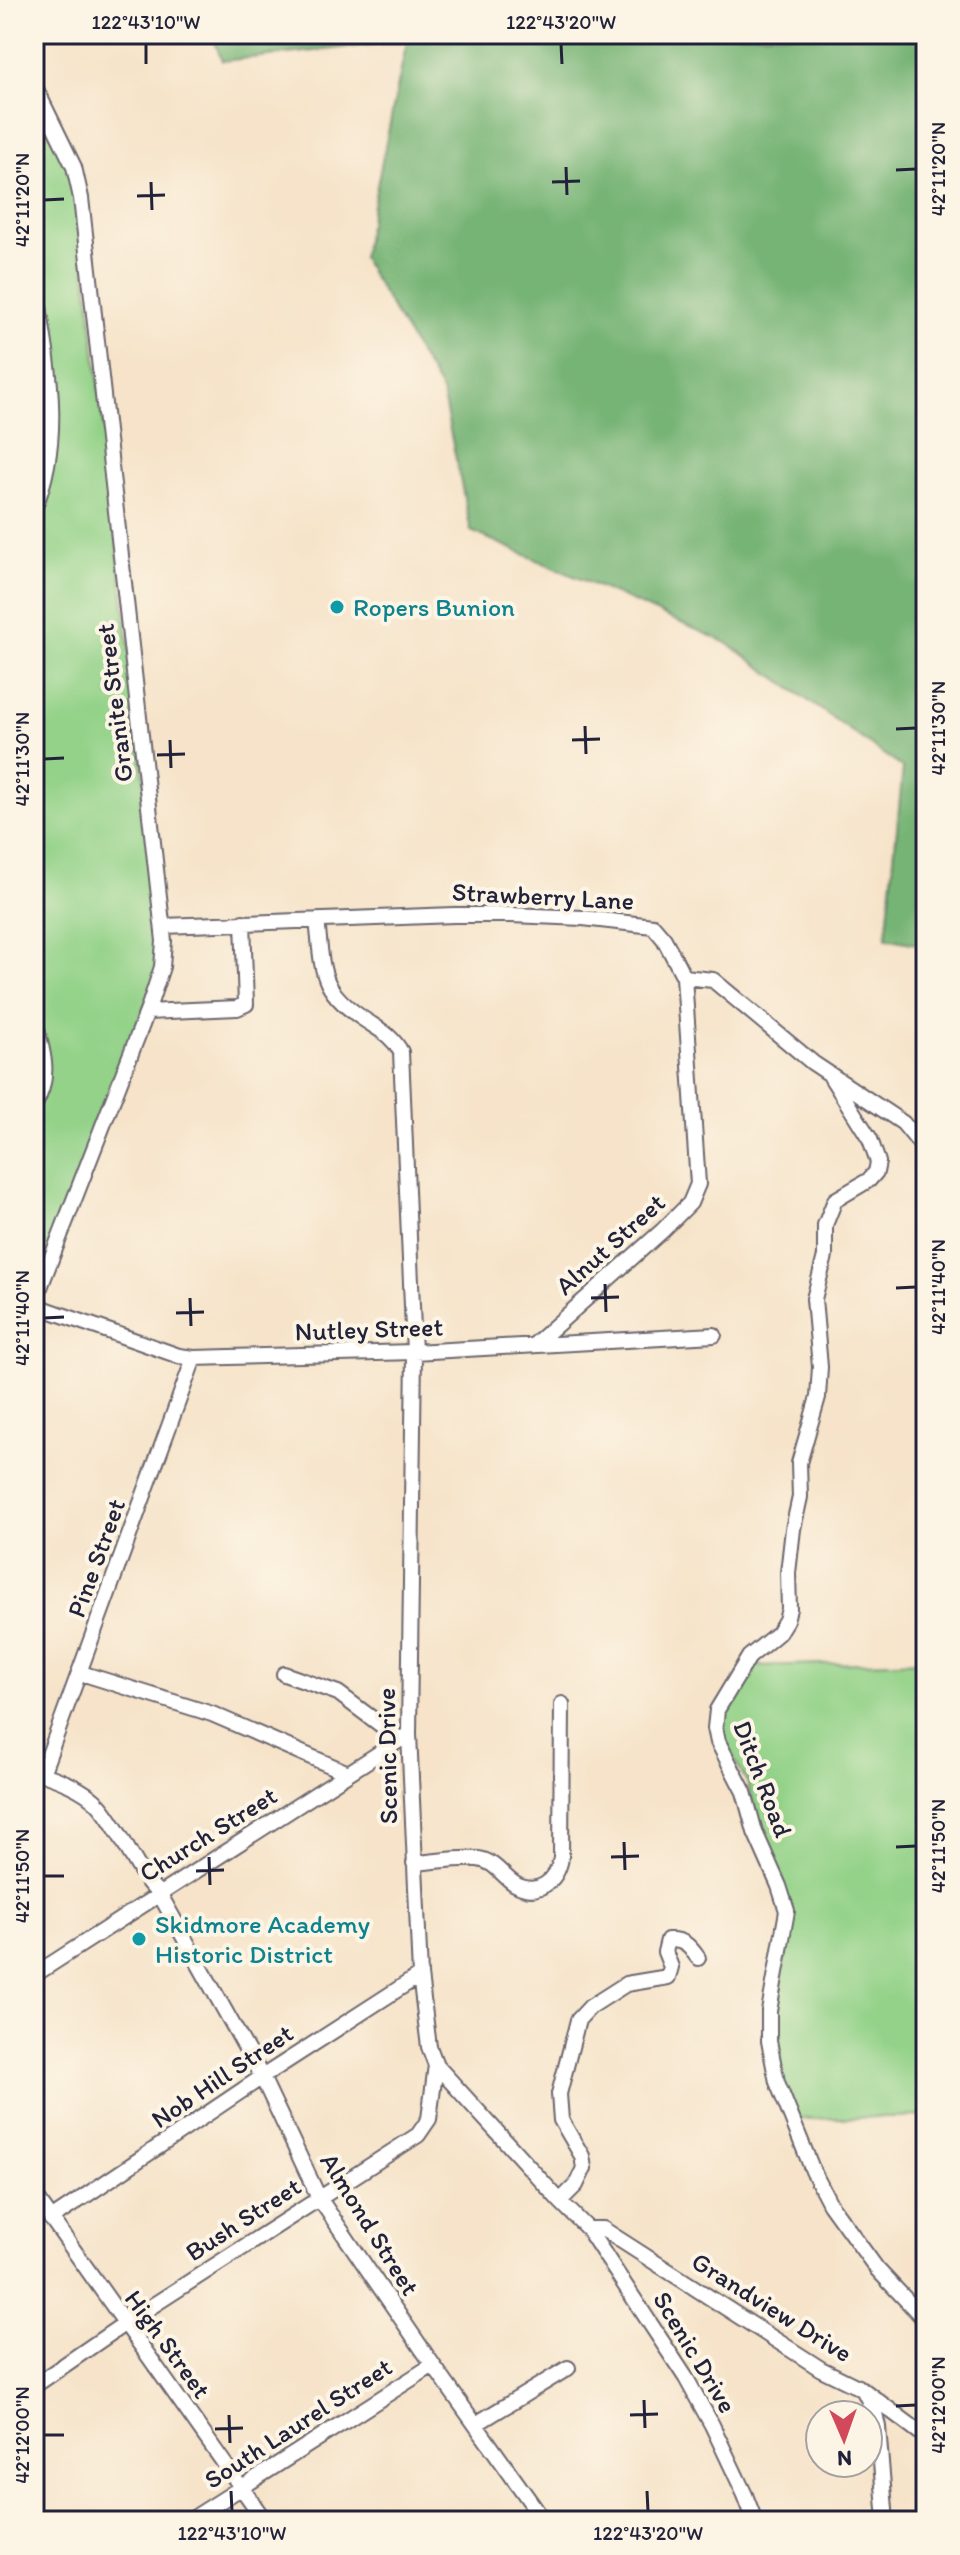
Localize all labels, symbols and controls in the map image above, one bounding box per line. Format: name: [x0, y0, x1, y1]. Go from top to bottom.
text: 122°43'10"W: [92, 10, 200, 34]
text: 122°43'20"W: [506, 10, 616, 34]
text: 42°11'20"N: [926, 122, 950, 216]
text: 42°11'20"N: [10, 153, 34, 247]
place label: Ropers Bunion: [353, 591, 515, 623]
marker: Ropers Bunion: [328, 598, 346, 616]
street label: Granite Street: [88, 622, 140, 784]
text: 42°11'30"N: [926, 681, 950, 775]
text: 42°11'30"N: [10, 712, 34, 806]
street label: Strawberry Lane: [451, 875, 635, 917]
street label: Alnut Street: [548, 1186, 672, 1302]
text: 42°11'40"N: [926, 1239, 950, 1335]
text: 42°11'40"N: [10, 1270, 34, 1366]
street label: Nutley Street: [294, 1310, 444, 1348]
street label: Pine Street: [60, 1494, 132, 1622]
street label: Scenic Drive: [370, 1688, 404, 1824]
street label: Ditch Road: [726, 1716, 800, 1842]
street label: Church Street: [133, 1779, 283, 1889]
text: 42°11'50"N: [926, 1799, 950, 1893]
text: 42°11'50"N: [10, 1829, 34, 1923]
place label: Skidmore Academy Historic District: [155, 1908, 370, 1970]
marker: Skidmore Academy Historic District: [130, 1930, 148, 1948]
street label: Nob Hill Street: [145, 2017, 299, 2135]
street label: Almond Street: [313, 2147, 427, 2302]
street label: Bush Street: [179, 2170, 307, 2268]
street label: Grandview Drive: [686, 2245, 858, 2369]
street label: High Street: [118, 2284, 218, 2405]
street label: Scenic Drive: [646, 2285, 744, 2419]
street label: South Laurel Street: [198, 2350, 398, 2496]
text: 42°12'00"N: [926, 2356, 950, 2454]
text: 42°12'00"N: [10, 2386, 34, 2484]
north arrow: [804, 2399, 884, 2479]
text: N: [837, 2445, 853, 2472]
text: 122°43'10"W: [178, 2521, 286, 2545]
text: 122°43'20"W: [593, 2521, 703, 2545]

